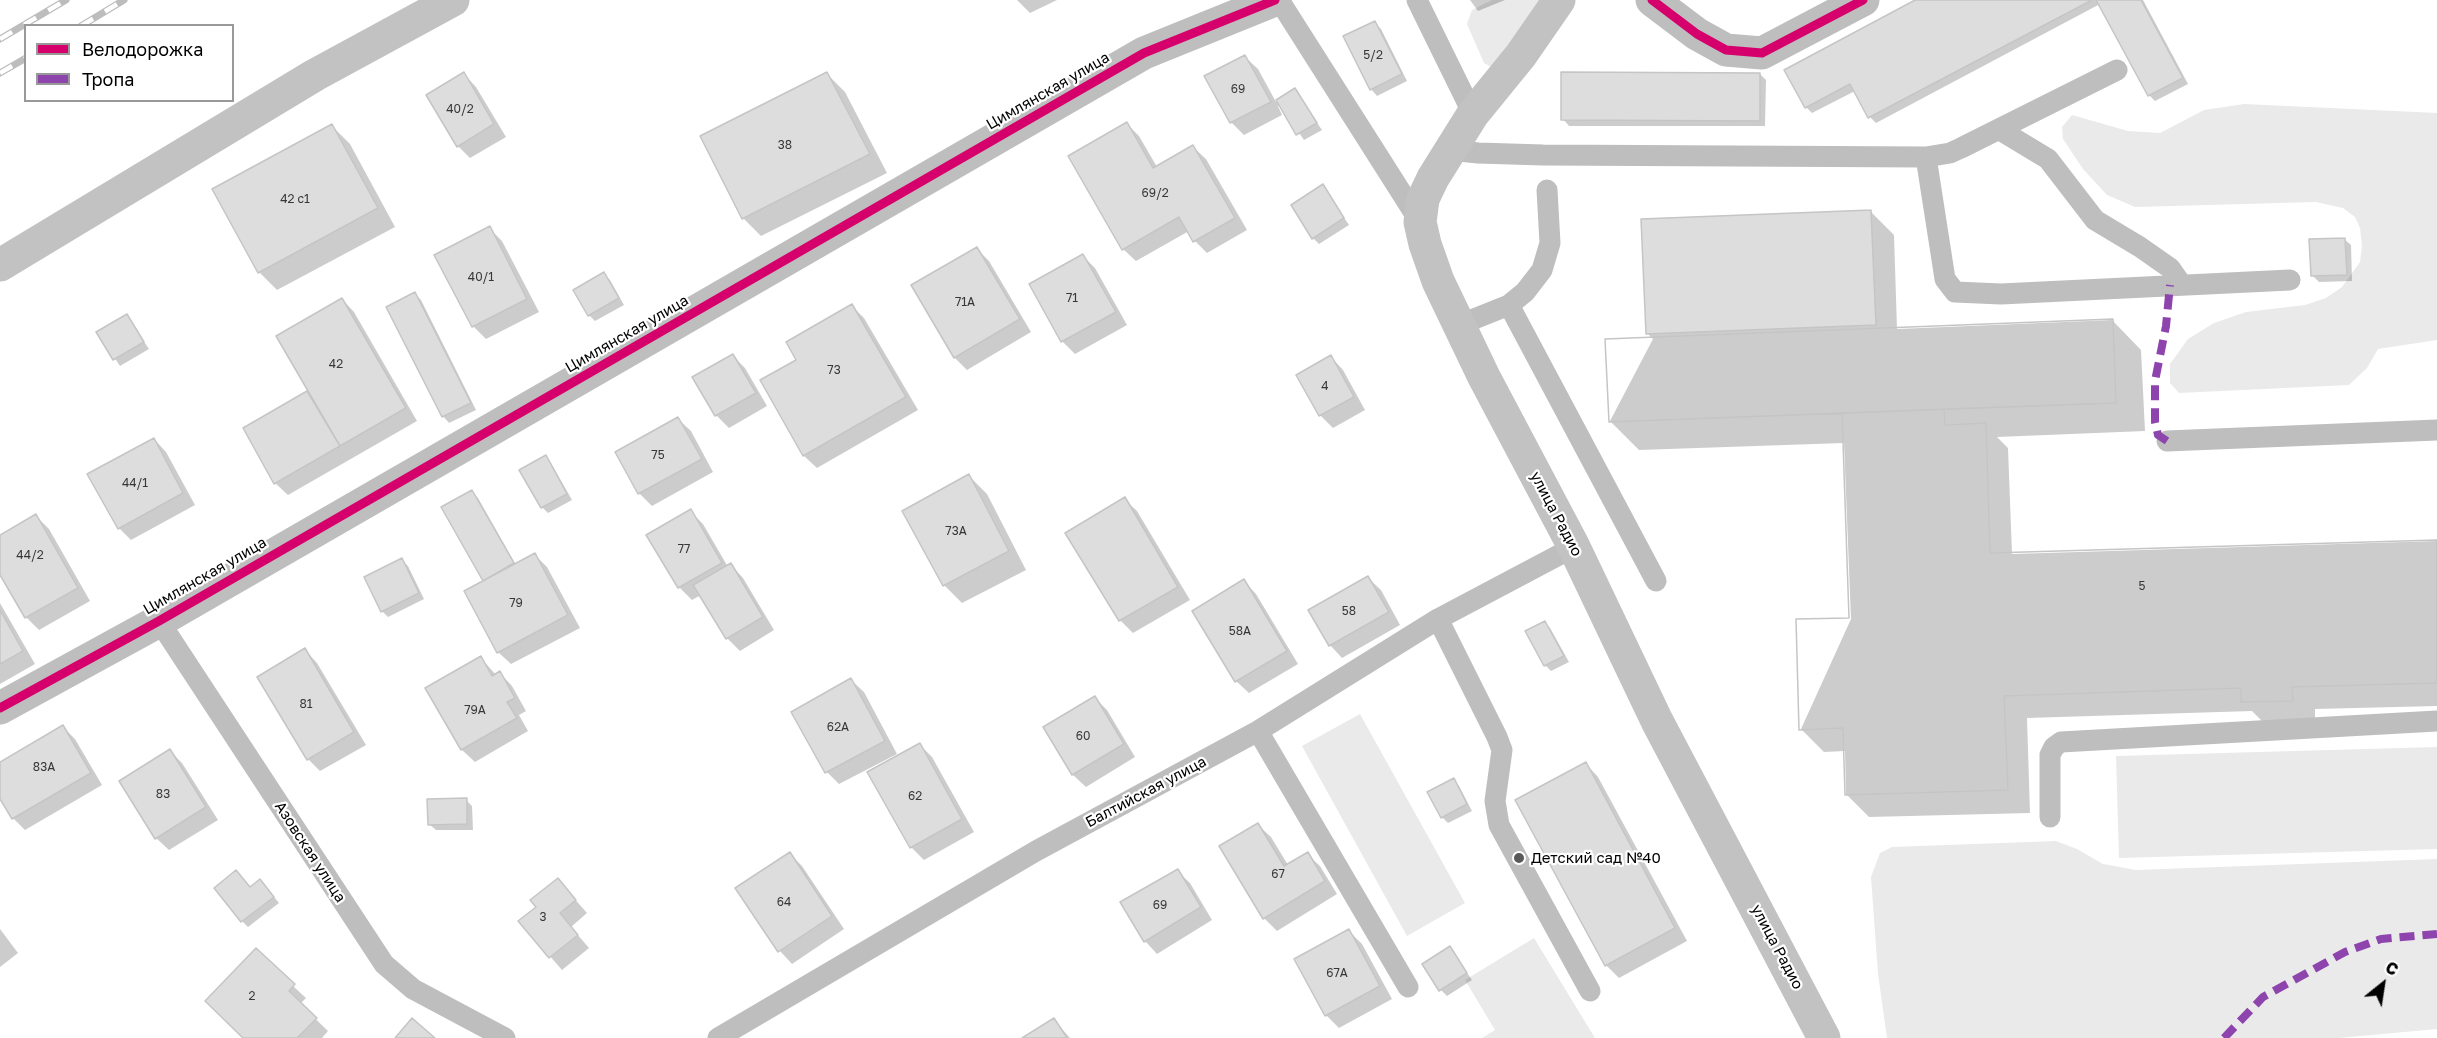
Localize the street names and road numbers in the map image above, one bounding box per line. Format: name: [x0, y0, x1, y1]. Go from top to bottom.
street label: Цимлянская улица: [983, 48, 1113, 134]
street label: Цимлянская улица: [562, 291, 692, 377]
street label: улица Радио: [1526, 469, 1586, 559]
street label: Цимлянская улица: [140, 533, 270, 619]
street label: Балтийская улица: [1083, 753, 1209, 831]
street label: Азовская улица: [271, 798, 349, 906]
street label: улица Радио: [1747, 902, 1807, 992]

